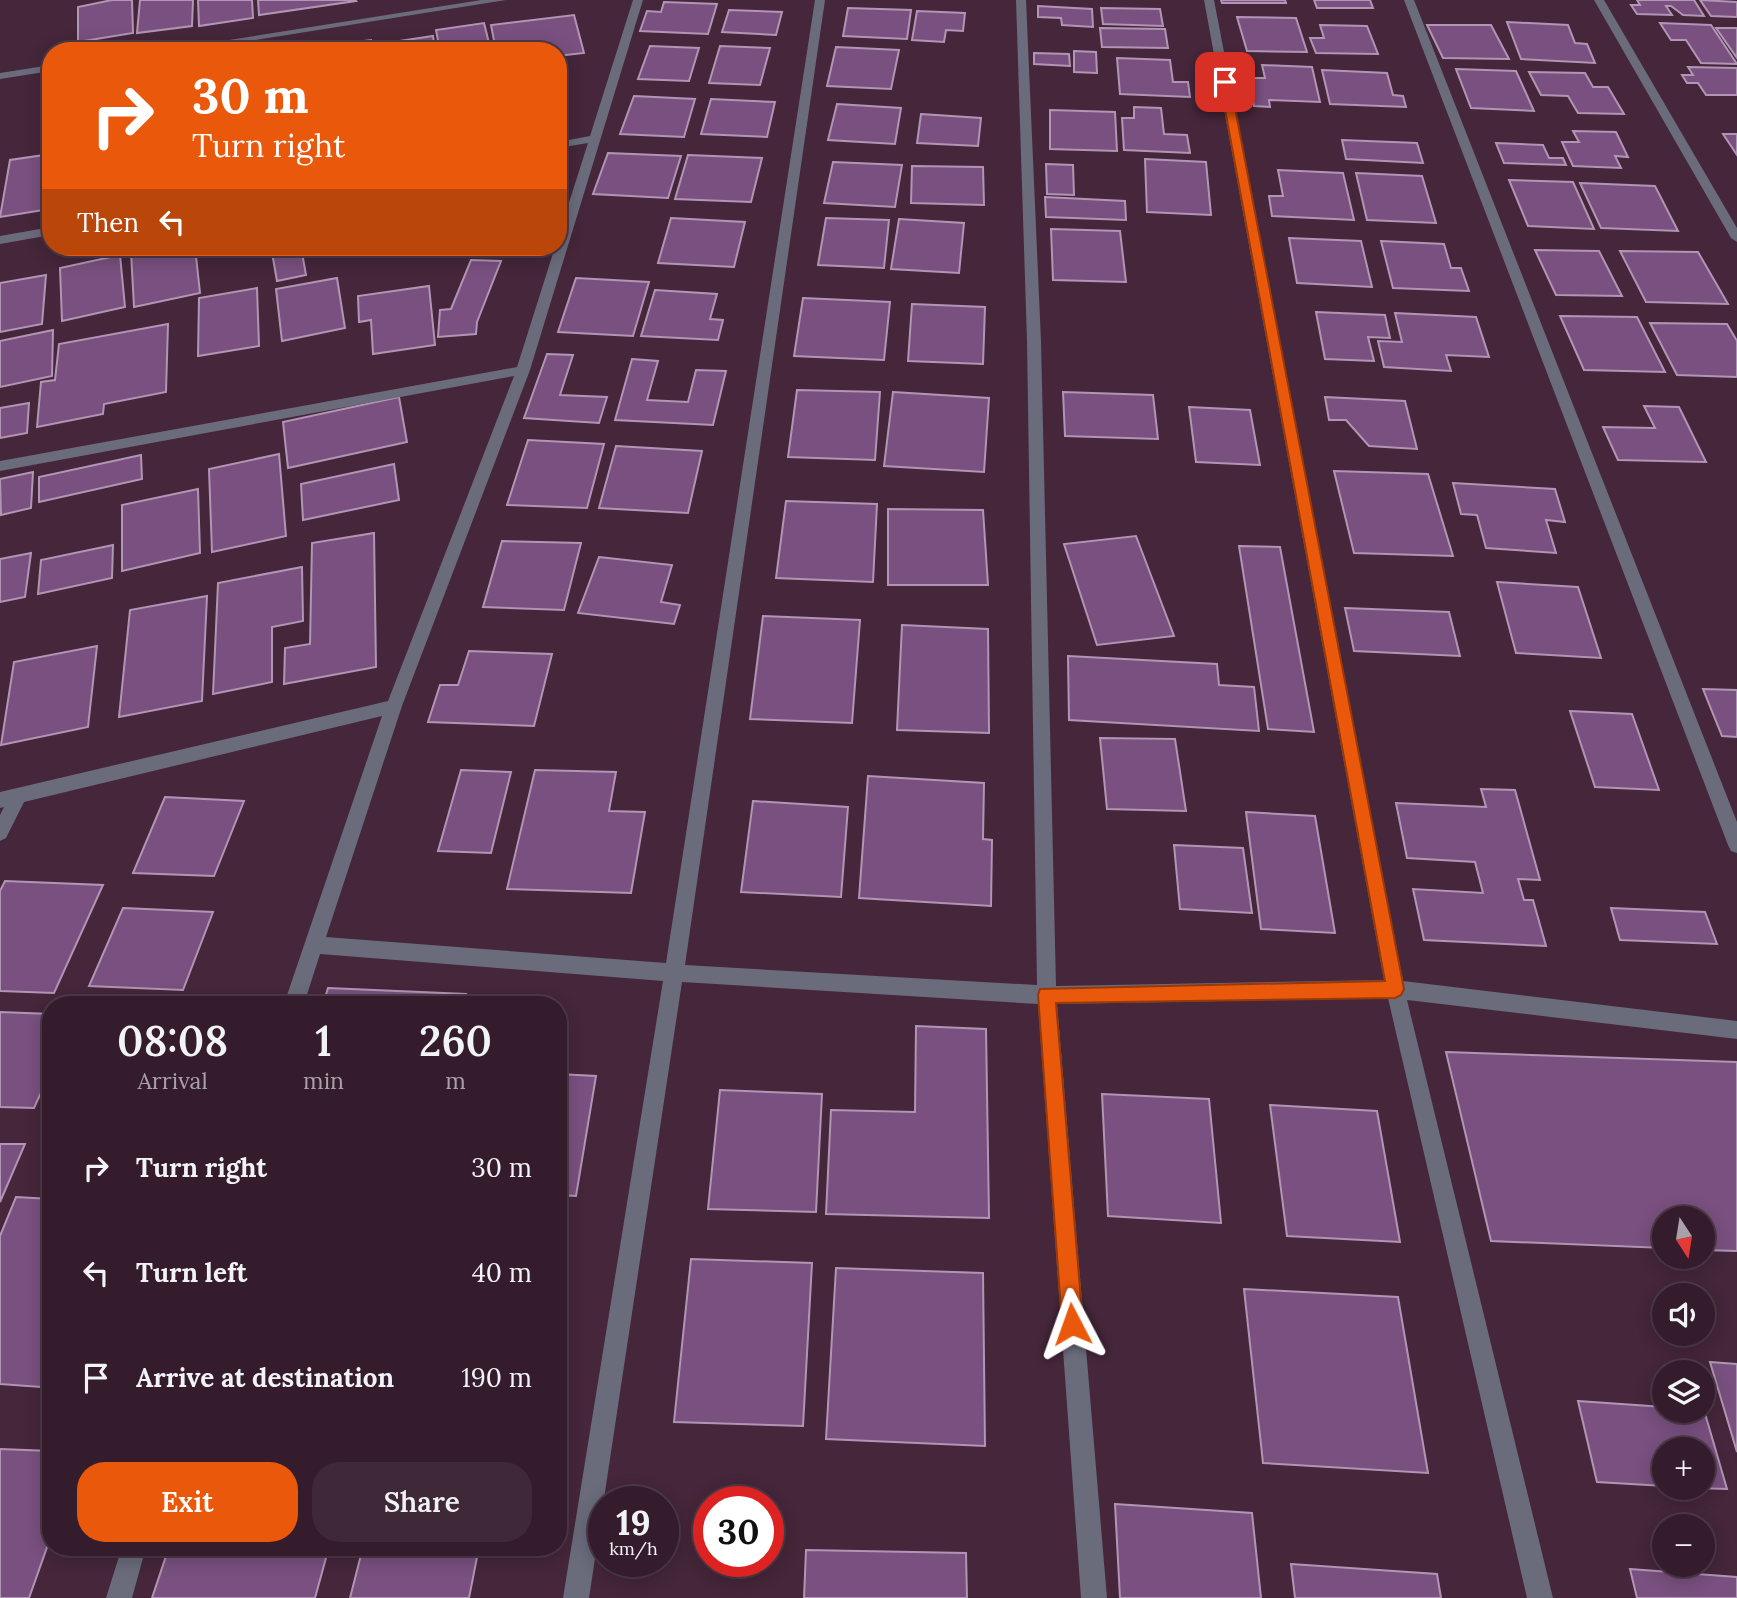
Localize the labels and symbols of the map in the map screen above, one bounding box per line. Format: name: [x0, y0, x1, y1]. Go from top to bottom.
pin: [1195, 52, 1255, 112]
north arrow: [1652, 1206, 1715, 1269]
position arrow: [1035, 1287, 1109, 1361]
speed limit sign: 30: [693, 1486, 784, 1577]

